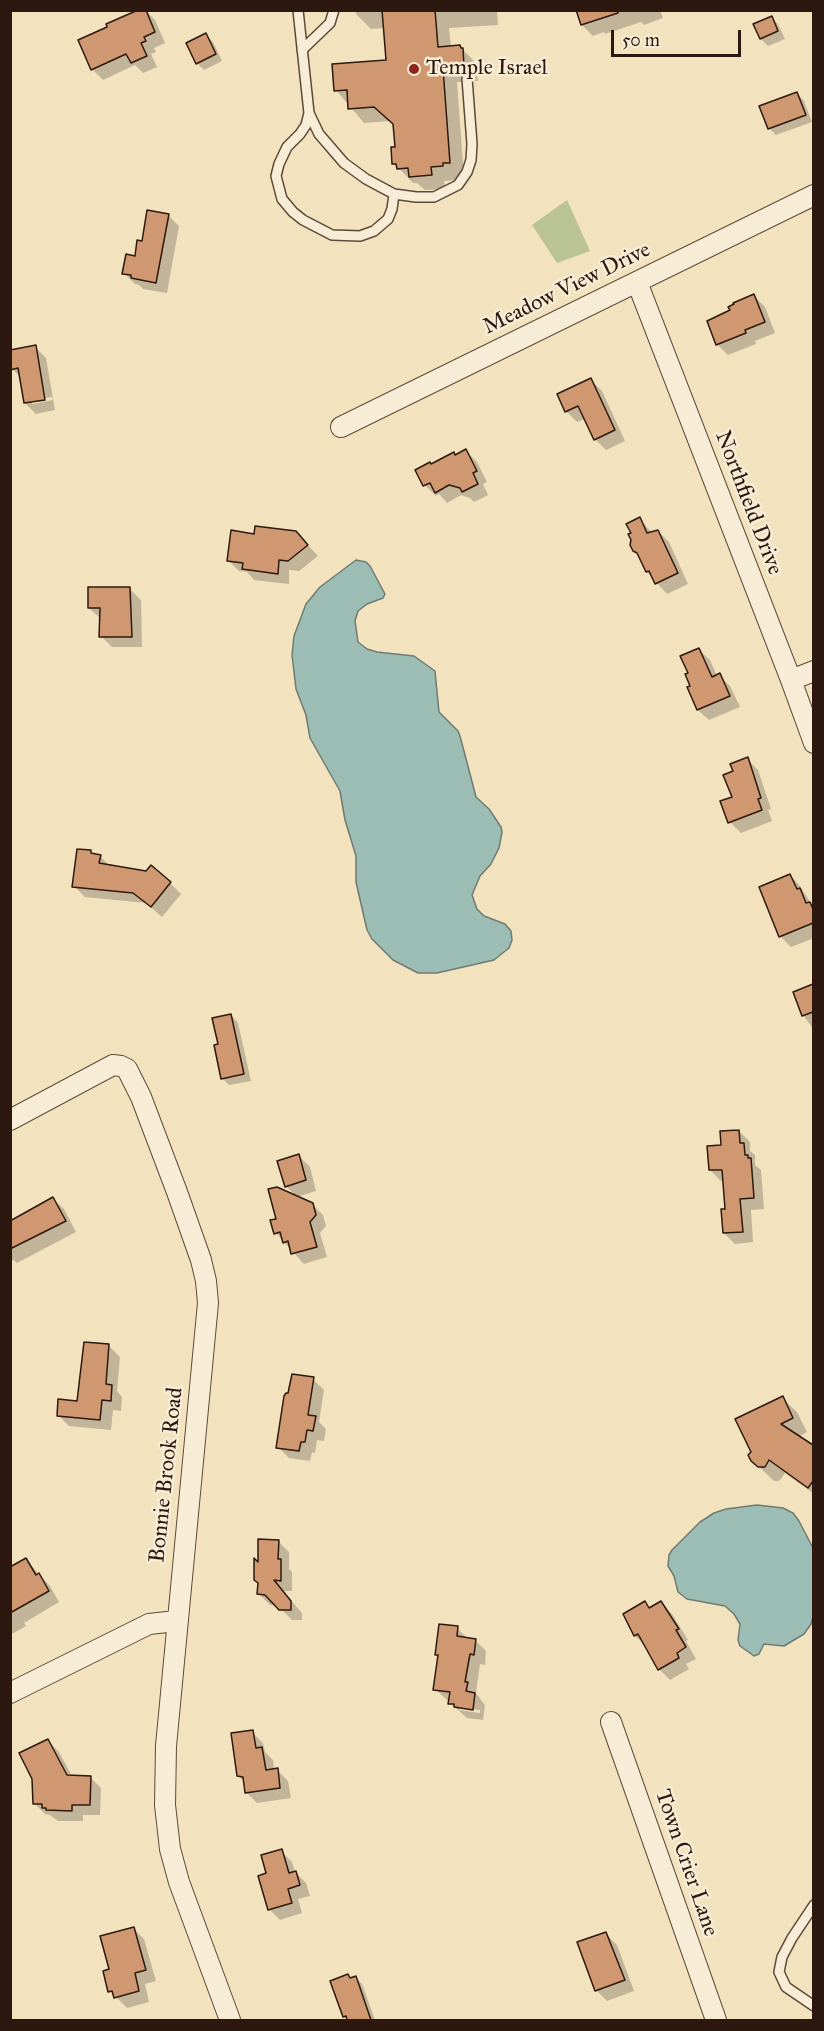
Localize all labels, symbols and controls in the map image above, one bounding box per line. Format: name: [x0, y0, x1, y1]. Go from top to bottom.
scale bar: [614, 18, 744, 56]
text: 50 m: [622, 29, 660, 51]
place label: Temple Israel: [426, 56, 548, 82]
marker: Temple Israel: [407, 62, 421, 76]
street label: Meadow View Drive: [479, 237, 655, 341]
street label: Northfield Drive: [708, 427, 788, 579]
street label: Bonnie Brook Road: [145, 1386, 189, 1564]
street label: Town Crier Lane: [649, 1786, 723, 1940]

